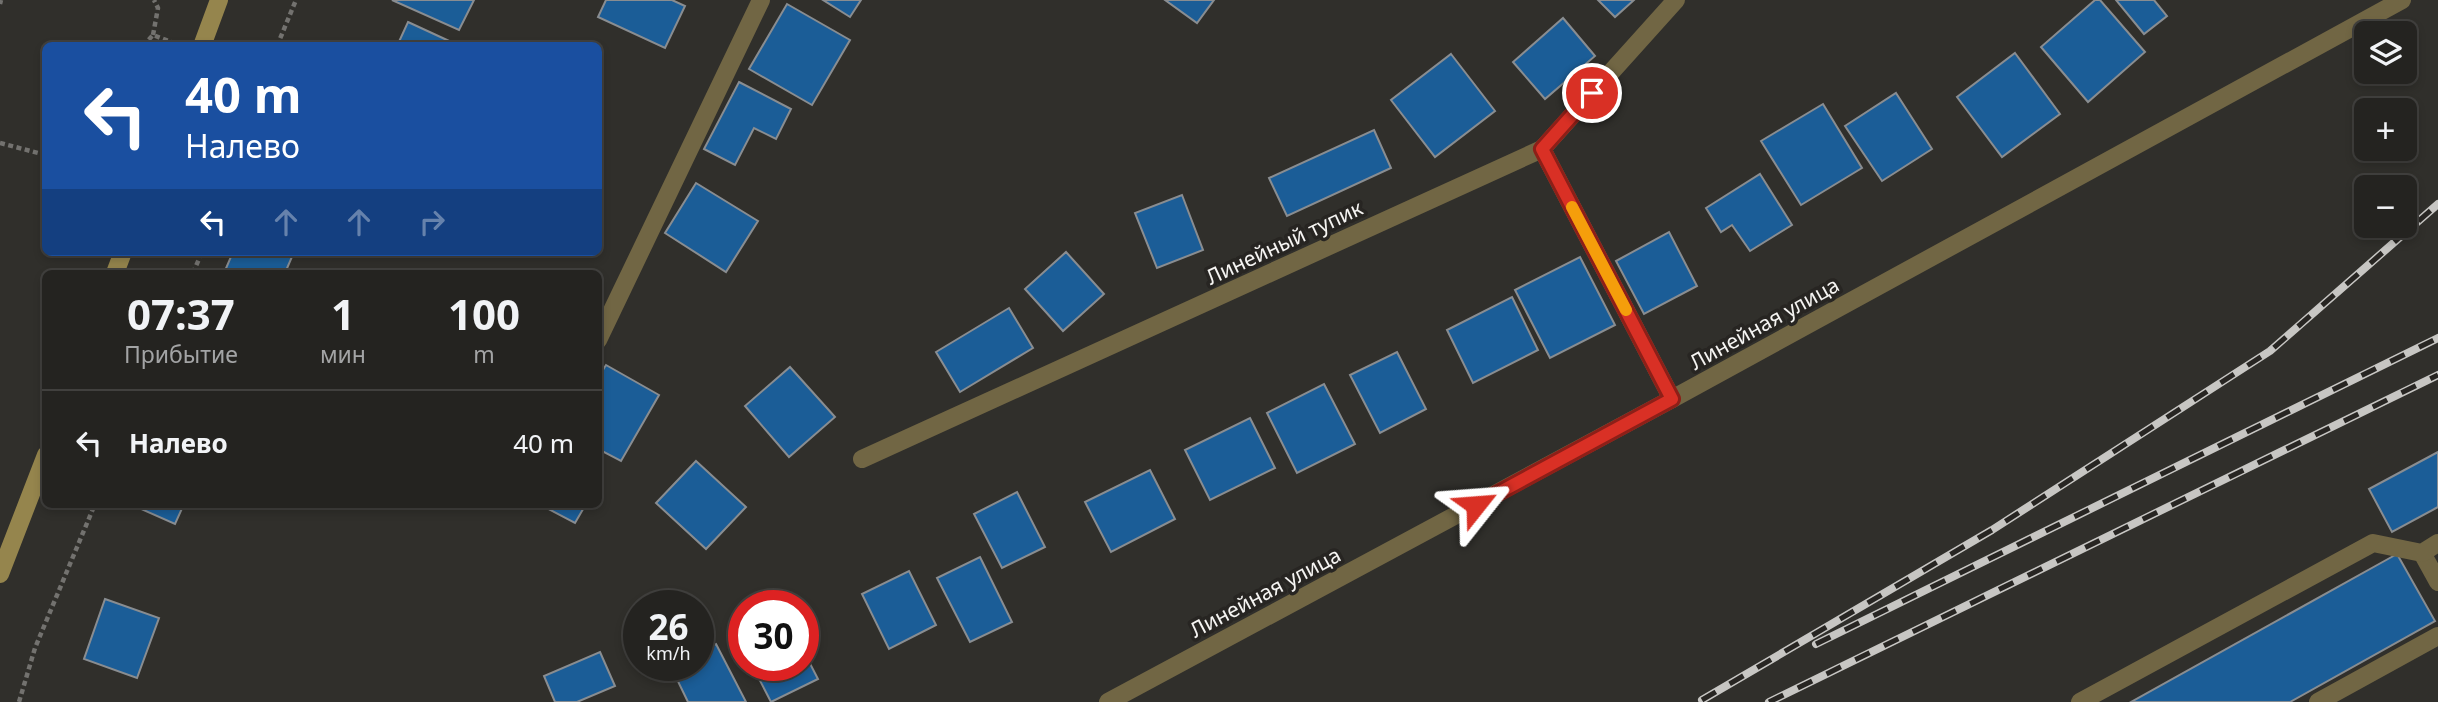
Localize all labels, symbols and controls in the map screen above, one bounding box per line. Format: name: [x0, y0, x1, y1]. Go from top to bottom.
map controls: [2354, 21, 2417, 238]
button: layers: [2354, 21, 2417, 84]
text: 40 m: [185, 61, 302, 127]
pin: [1562, 63, 1622, 123]
icon: left: [70, 70, 161, 161]
icon: arrive: [1573, 74, 1611, 112]
button: +: [2354, 98, 2417, 161]
text: Налево: [185, 124, 300, 167]
button: −: [2354, 175, 2417, 238]
street label: Линейный тупик: [1201, 193, 1367, 291]
icon: left: [194, 203, 232, 241]
icon: ahead: [267, 203, 305, 241]
icon: ahead: [340, 203, 378, 241]
icon: right: [413, 203, 451, 241]
street label: Линейная улица: [1684, 270, 1844, 376]
text: 07:37: [127, 285, 235, 342]
text: 1: [331, 285, 355, 342]
text: 100: [448, 285, 520, 342]
text: Прибытие: [124, 338, 238, 370]
text: мин: [320, 338, 366, 370]
text: m: [473, 338, 495, 370]
icon: left: [70, 424, 108, 462]
text: Налево: [129, 425, 228, 461]
text: 40 m: [513, 425, 574, 461]
position arrow: [1439, 468, 1513, 542]
street label: Линейная улица: [1185, 540, 1345, 644]
speed limit sign: 30: [728, 590, 819, 681]
text: 26: [648, 603, 689, 650]
text: km/h: [646, 641, 691, 665]

